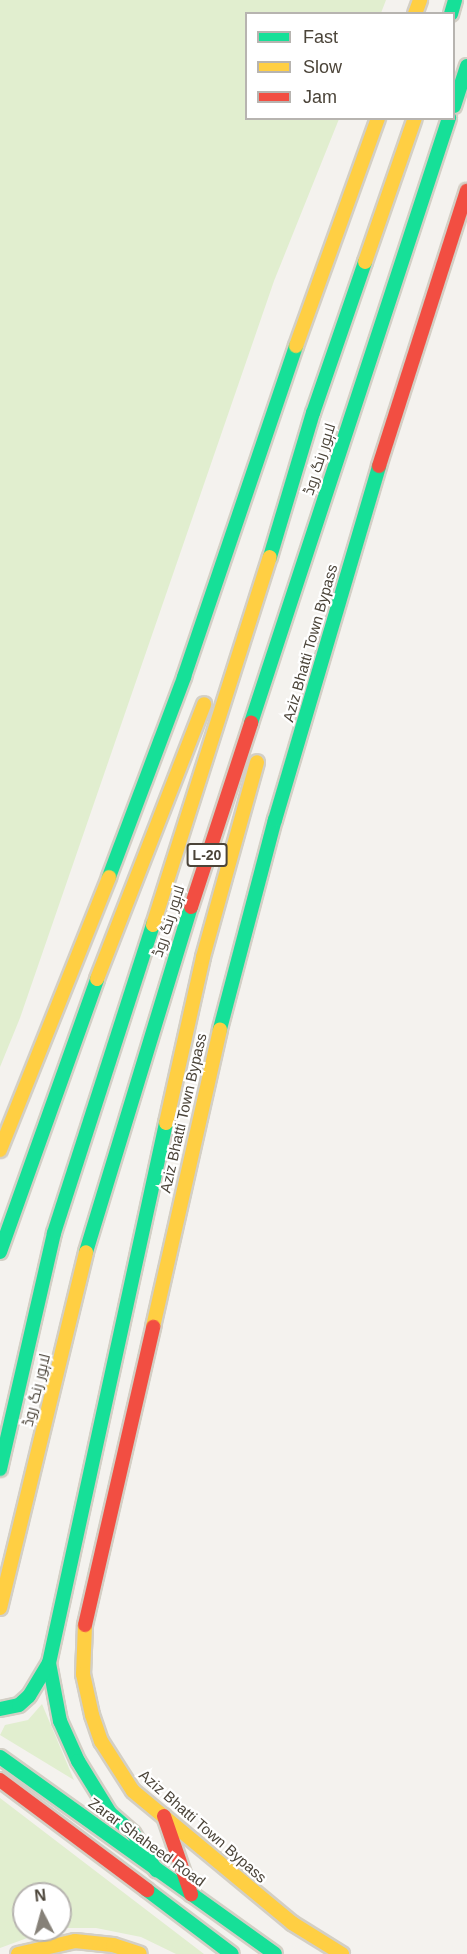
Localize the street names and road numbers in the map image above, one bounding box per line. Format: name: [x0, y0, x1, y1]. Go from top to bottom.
street label: لاہور رنگ روڈ: [299, 421, 339, 497]
street label: Aziz Bhatti Town Bypass: [279, 562, 341, 724]
road number: L-20: [186, 844, 228, 866]
street label: لاہور رنگ روڈ: [148, 883, 188, 959]
street label: Aziz Bhatti Town Bypass: [156, 1031, 210, 1195]
street label: لاہور رنگ روڈ: [18, 1352, 54, 1428]
street label: Aziz Bhatti Town Bypass: [135, 1766, 271, 1886]
street label: Zarar Shaheed Road: [85, 1794, 209, 1890]

